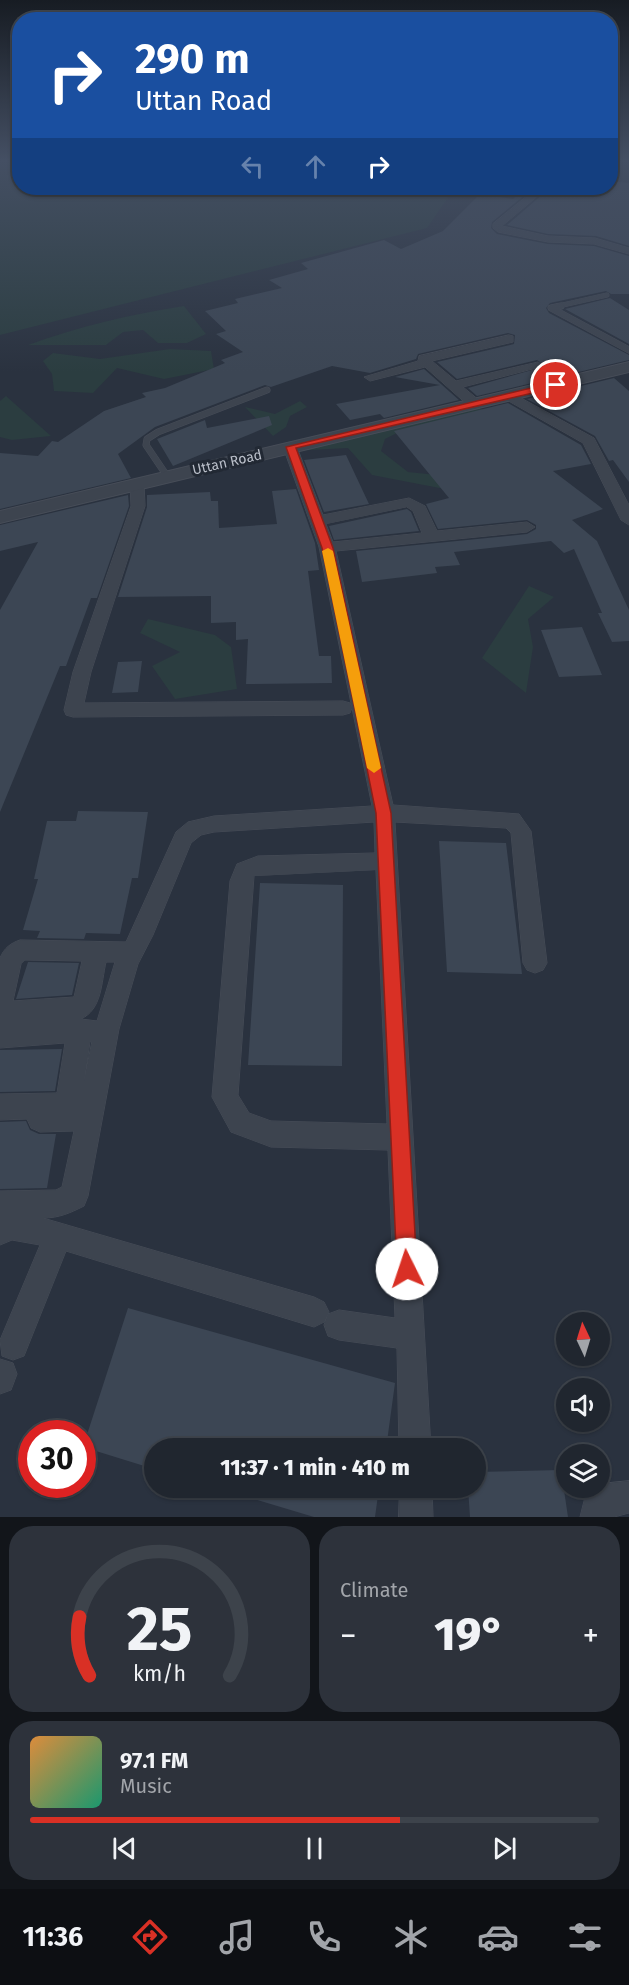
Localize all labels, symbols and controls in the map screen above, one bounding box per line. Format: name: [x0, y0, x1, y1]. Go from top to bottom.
text: 290 m: [135, 34, 250, 84]
icon: right: [36, 36, 114, 114]
text: Uttan Road: [135, 85, 272, 117]
icon: left: [236, 150, 269, 183]
icon: ahead: [299, 150, 332, 183]
icon: right: [362, 150, 395, 183]
pin: [530, 359, 581, 410]
icon: arrive: [539, 368, 572, 401]
street label: Uttan Road: [191, 446, 264, 479]
position arrow: [375, 1237, 439, 1301]
north arrow: [556, 1312, 610, 1366]
map controls: [556, 1312, 610, 1498]
button: sound: [556, 1378, 610, 1432]
speed limit sign: 30: [18, 1420, 96, 1498]
button: layers: [556, 1444, 610, 1498]
text: 11:37 · 1 min · 410 m: [220, 1454, 410, 1481]
text: Climate: [340, 1578, 408, 1602]
text: 25: [127, 1592, 192, 1667]
text: 19°: [434, 1608, 505, 1662]
text: −: [340, 1616, 357, 1656]
text: +: [583, 1616, 599, 1656]
text: km/h: [133, 1661, 186, 1687]
text: 97.1 FM: [120, 1747, 188, 1774]
text: Music: [120, 1774, 172, 1798]
icon: previous: [108, 1832, 141, 1865]
icon: pause: [298, 1832, 331, 1865]
icon: next: [488, 1832, 521, 1865]
icon: directions: [129, 1916, 171, 1958]
icon: music: [216, 1916, 258, 1958]
icon: phone: [303, 1916, 345, 1958]
icon: climate: [390, 1916, 432, 1958]
icon: car: [477, 1916, 519, 1958]
icon: filters: [564, 1916, 606, 1958]
text: 11:36: [23, 1921, 83, 1953]

